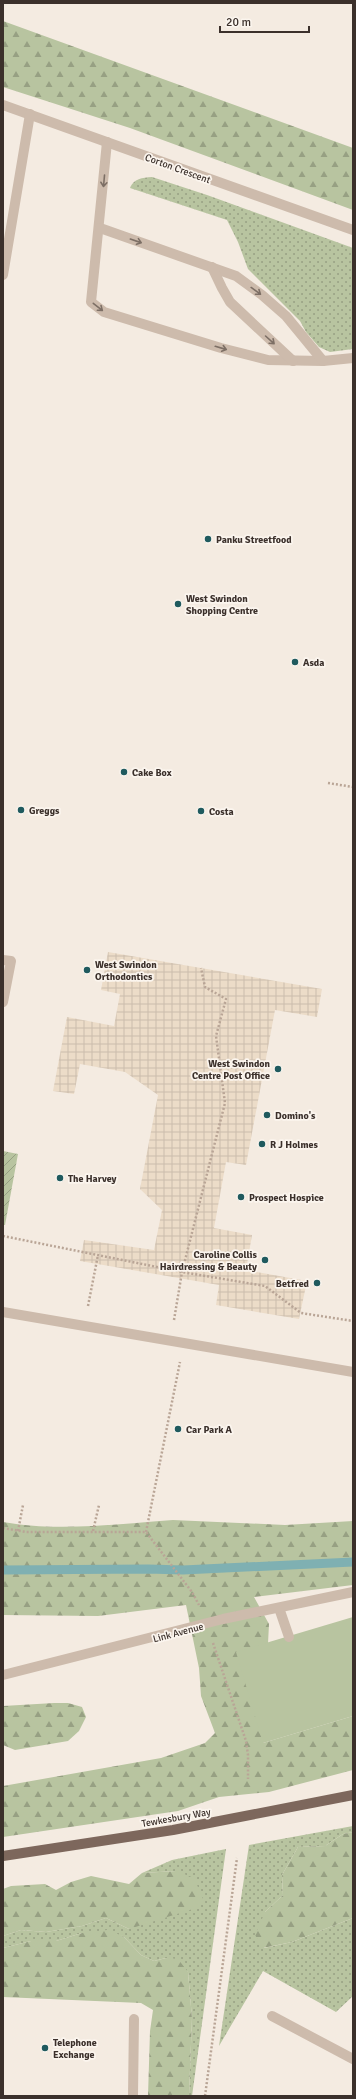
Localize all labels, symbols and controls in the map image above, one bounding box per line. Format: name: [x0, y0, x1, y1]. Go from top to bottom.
scale bar: [220, 8, 309, 34]
text: 20 m: [226, 15, 251, 30]
street label: Corton Crescent: [143, 152, 213, 187]
one-way arrow: [100, 174, 107, 187]
one-way arrow: [130, 237, 142, 245]
one-way arrow: [250, 286, 261, 295]
one-way arrow: [93, 303, 104, 311]
one-way arrow: [265, 335, 275, 345]
one-way arrow: [214, 345, 227, 352]
marker: Panku Streetfood: [203, 534, 213, 544]
place label: Panku Streetfood: [216, 534, 292, 546]
place label: West Swindon Shopping Centre: [186, 593, 258, 617]
marker: West Swindon Shopping Centre: [173, 599, 183, 609]
marker: Asda: [290, 657, 300, 667]
place label: Asda: [303, 657, 324, 669]
marker: Cake Box: [119, 767, 129, 777]
place label: Cake Box: [132, 767, 172, 779]
marker: Greggs: [16, 805, 26, 815]
place label: Greggs: [29, 805, 60, 817]
marker: Costa: [196, 806, 206, 816]
place label: Costa: [209, 806, 234, 818]
place label: West Swindon Orthodontics: [95, 959, 157, 983]
marker: West Swindon Orthodontics: [82, 965, 92, 975]
place label: West Swindon Centre Post Office: [192, 1058, 271, 1082]
marker: West Swindon Centre Post Office: [273, 1064, 283, 1074]
marker: Domino's: [262, 1110, 272, 1120]
place label: Domino's: [275, 1110, 316, 1122]
marker: R J Holmes: [257, 1139, 267, 1149]
place label: R J Holmes: [270, 1139, 319, 1151]
marker: The Harvey: [55, 1173, 65, 1183]
place label: The Harvey: [68, 1173, 117, 1185]
marker: Prospect Hospice: [236, 1192, 246, 1202]
place label: Prospect Hospice: [249, 1192, 324, 1204]
place label: Caroline Collis Hairdressing & Beauty: [160, 1249, 258, 1273]
marker: Caroline Collis Hairdressing & Beauty: [260, 1255, 270, 1265]
place label: Betfred: [276, 1278, 310, 1290]
marker: Betfred: [312, 1278, 322, 1288]
marker: Car Park A: [173, 1424, 183, 1434]
place label: Car Park A: [186, 1424, 233, 1436]
street label: Link Avenue: [152, 1620, 205, 1645]
street label: Tewkesbury Way: [141, 1806, 212, 1830]
place label: Telephone Exchange: [53, 2037, 97, 2061]
marker: Telephone Exchange: [40, 2043, 50, 2053]

